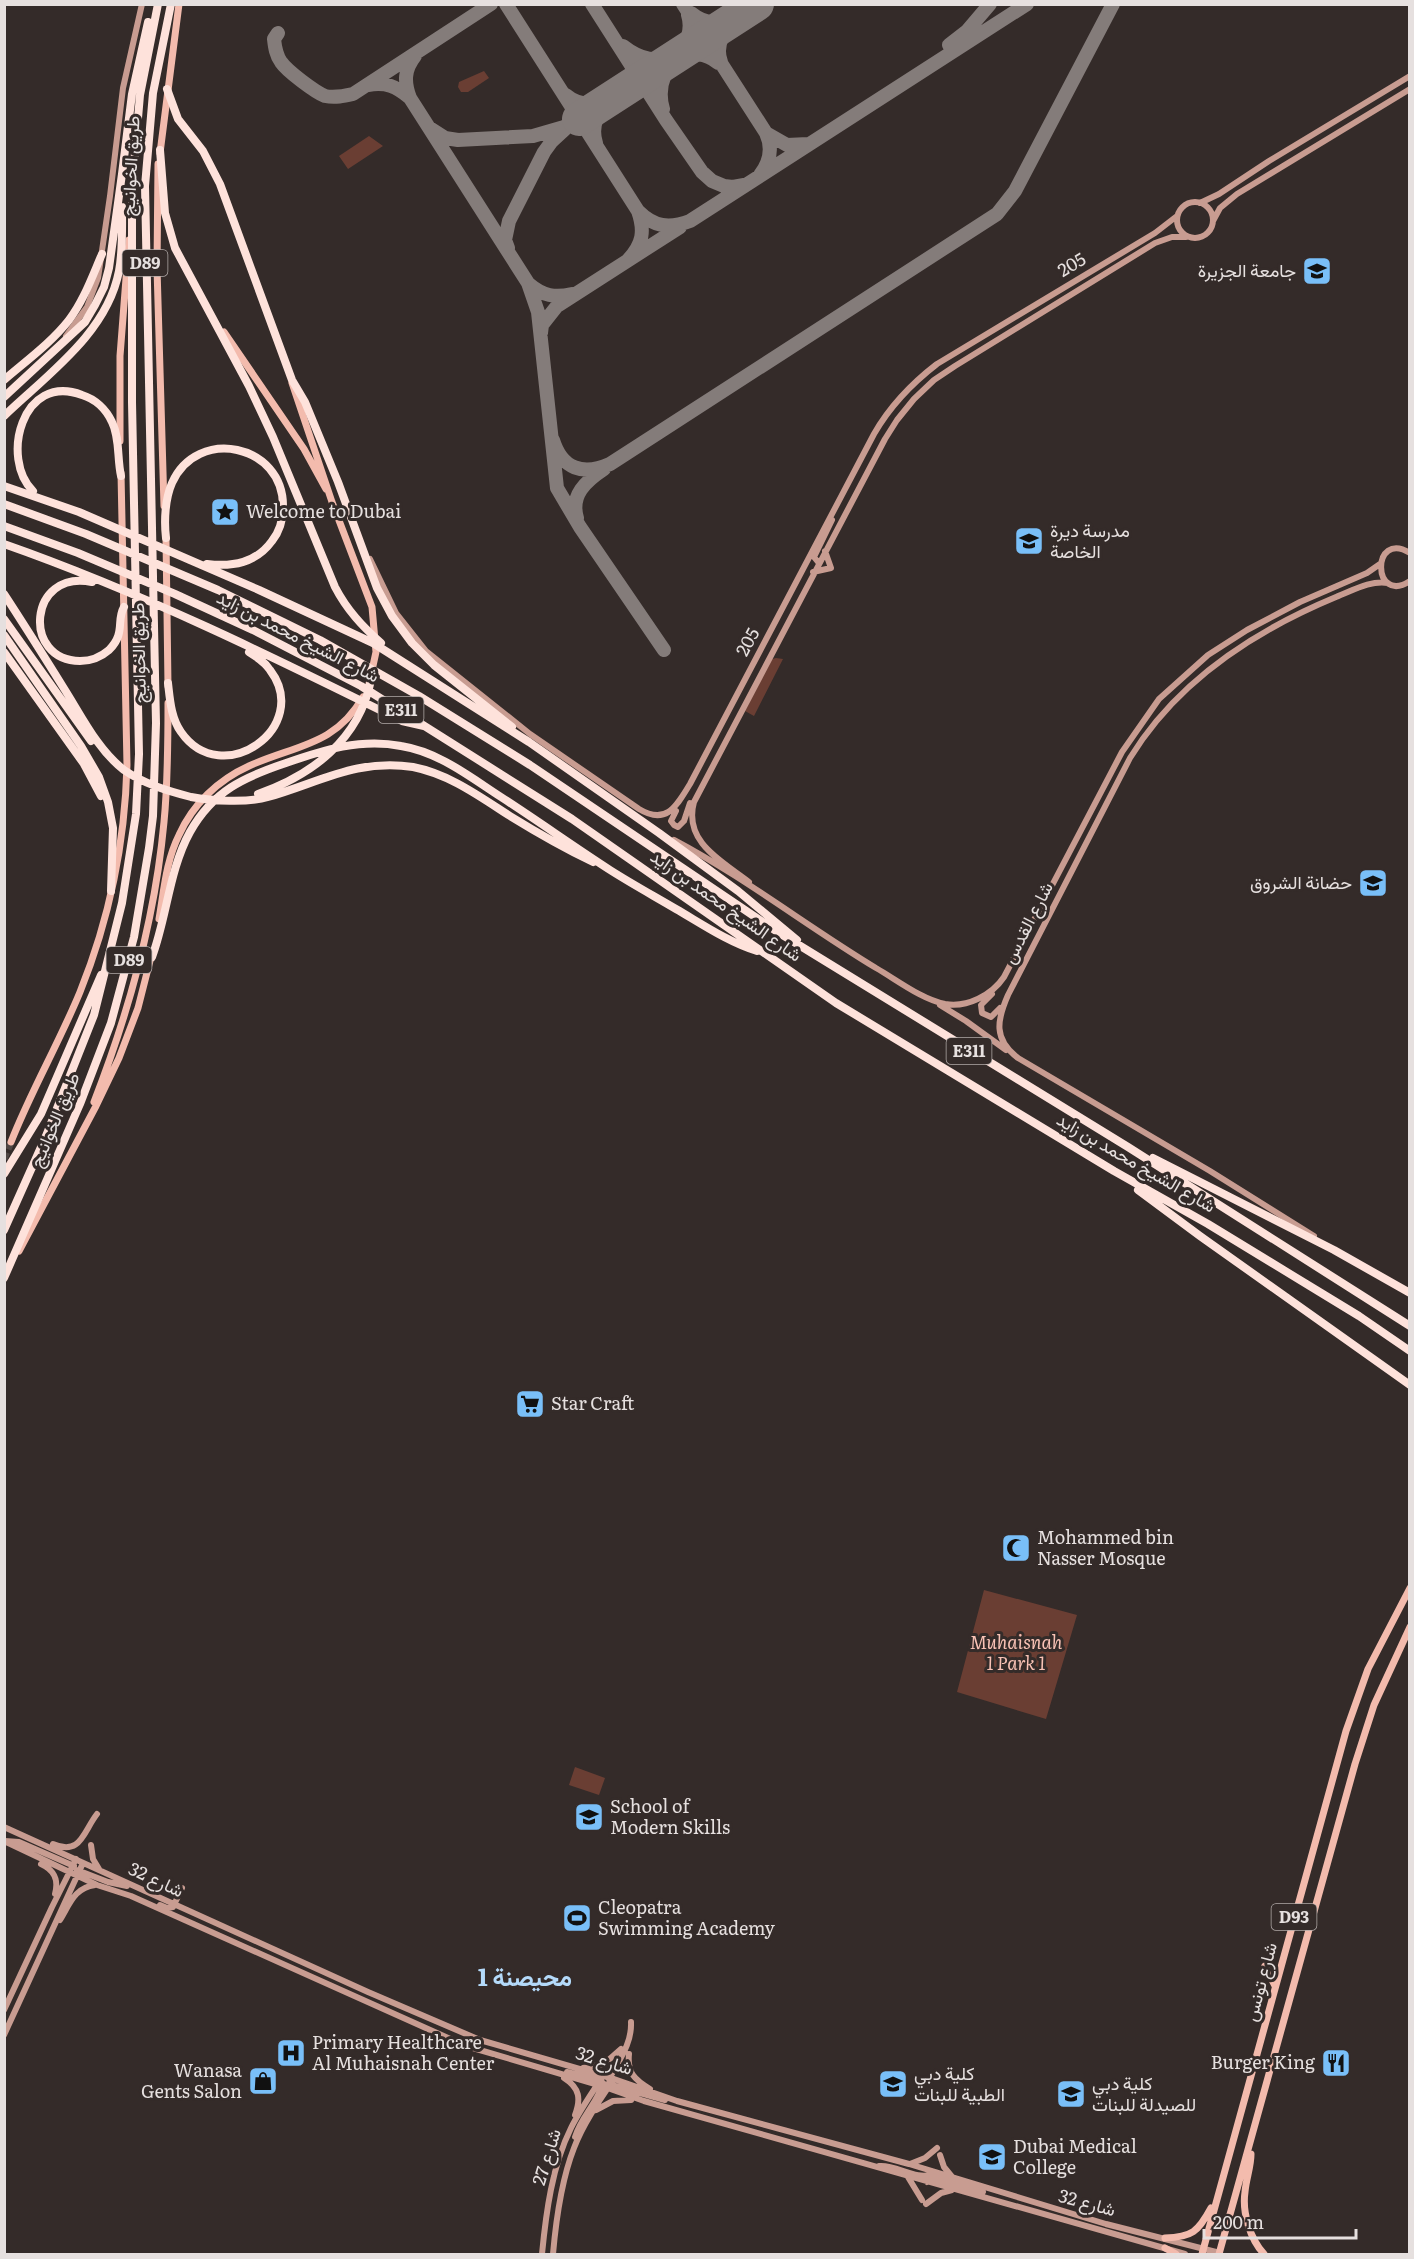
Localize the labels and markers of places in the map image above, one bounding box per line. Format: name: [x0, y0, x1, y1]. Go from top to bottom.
school or university icon: جامعة الجزيرة: [1301, 255, 1333, 287]
place label: جامعة الجزيرة: [1198, 256, 1296, 283]
place icon: Welcome to Dubai: [209, 496, 241, 528]
place label: Welcome to Dubai: [246, 497, 401, 524]
place label: مدرسة ديرة الخاصة: [1050, 516, 1130, 564]
school or university icon: مدرسة ديرة الخاصة: [1013, 525, 1045, 557]
school or university icon: حضانة الشروق: [1357, 867, 1389, 899]
place label: حضانة الشروق: [1250, 868, 1352, 895]
supermarket icon: Star Craft: [514, 1388, 546, 1420]
place label: Star Craft: [551, 1389, 635, 1416]
place label: Mohammed bin Nasser Mosque: [1037, 1523, 1174, 1571]
mosque icon: Mohammed bin Nasser Mosque: [1000, 1532, 1032, 1564]
place label: School of Modern Skills: [610, 1792, 730, 1840]
school or university icon: School of Modern Skills: [573, 1801, 605, 1833]
place label: Cleopatra Swimming Academy: [598, 1893, 776, 1941]
sports icon: Cleopatra Swimming Academy: [561, 1902, 593, 1934]
place label: Primary Healthcare Al Muhaisnah Center: [312, 2028, 495, 2076]
hospital icon: Primary Healthcare Al Muhaisnah Center: [275, 2037, 307, 2069]
restaurant icon: Burger King: [1320, 2047, 1352, 2079]
place label: Burger King: [1211, 2048, 1316, 2075]
place label: Wanasa Gents Salon: [141, 2056, 242, 2104]
place label: كلية دبي الطبية للبنات: [914, 2059, 1005, 2107]
shop icon: Wanasa Gents Salon: [247, 2065, 279, 2097]
school or university icon: كلية دبي الطبية للبنات: [877, 2068, 909, 2100]
place label: كلية دبي للصيدلة للبنات: [1092, 2069, 1196, 2117]
school or university icon: كلية دبي للصيدلة للبنات: [1055, 2078, 1087, 2110]
place label: Dubai Medical College: [1013, 2132, 1137, 2180]
school or university icon: Dubai Medical College: [976, 2141, 1008, 2173]

